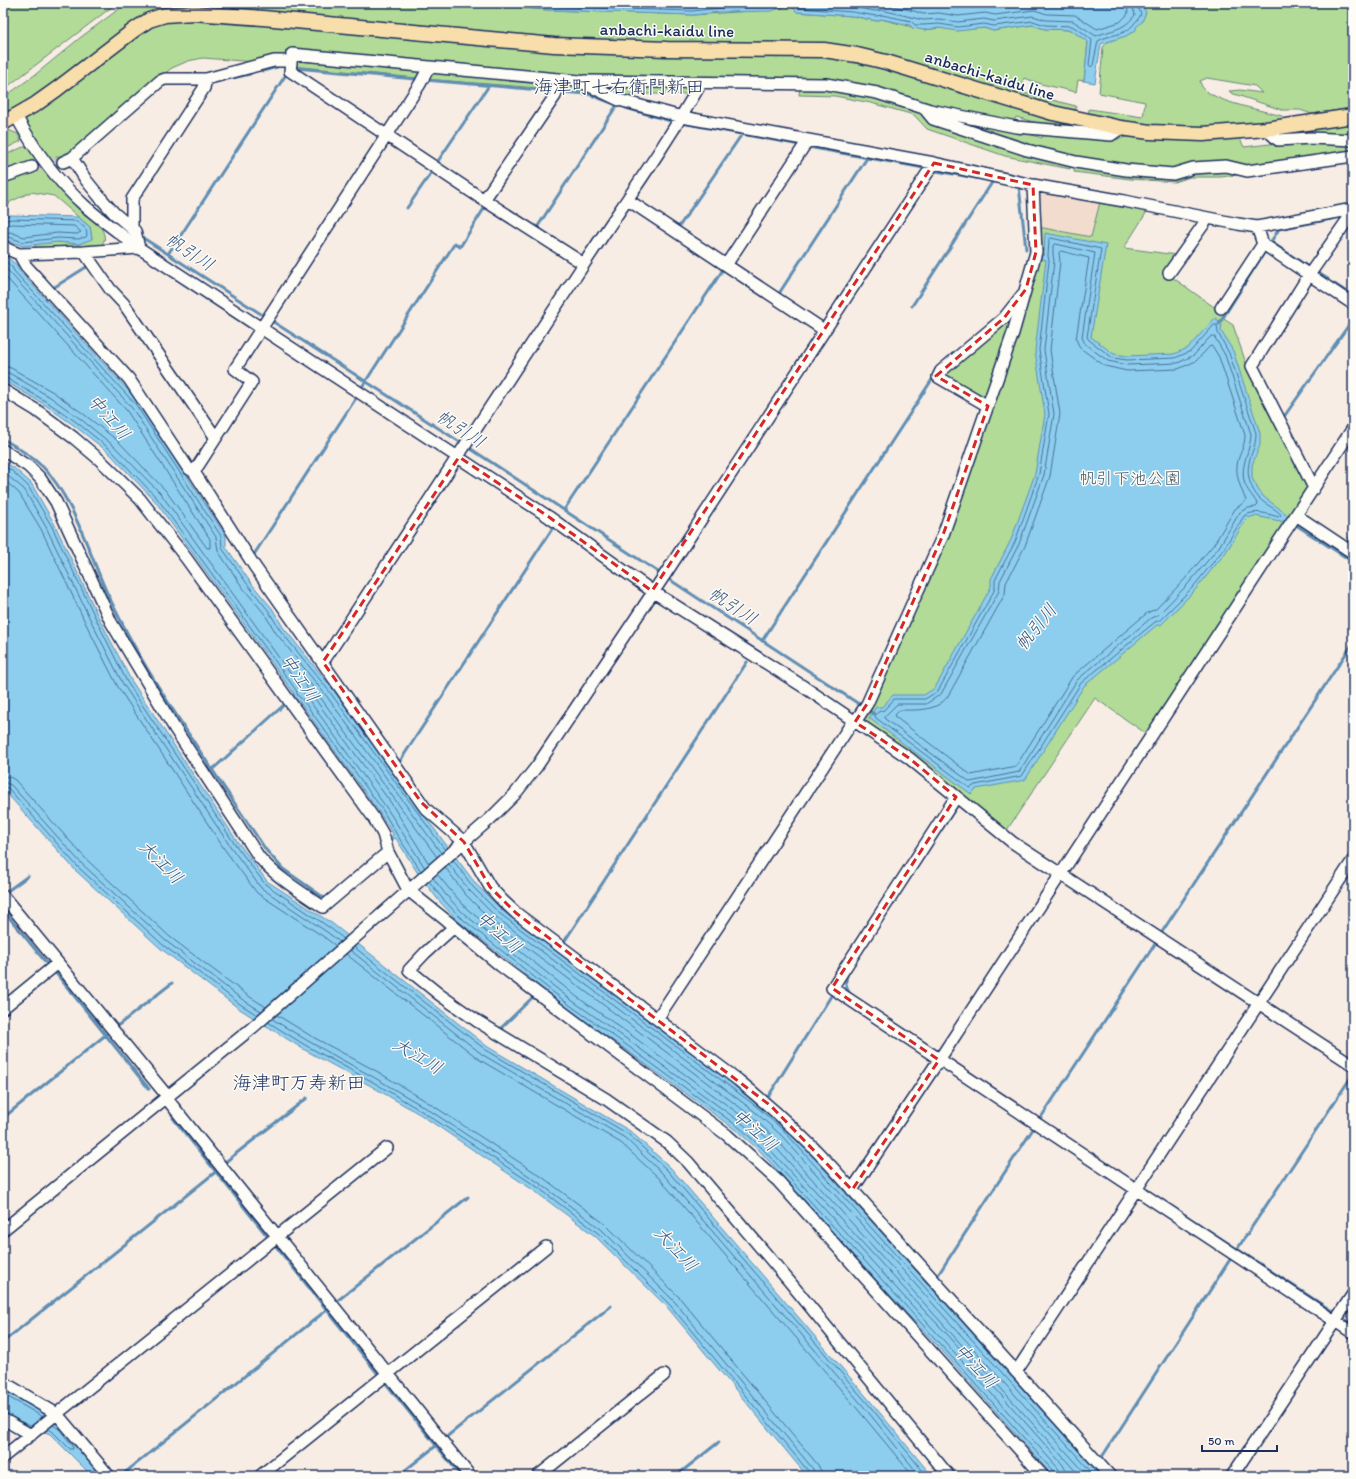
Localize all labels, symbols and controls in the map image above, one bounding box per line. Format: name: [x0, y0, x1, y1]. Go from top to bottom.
street label: anbachi-kaidu line: [600, 19, 734, 41]
street label: anbachi-kaidu line: [923, 46, 1057, 104]
district label: 海津町七右衛門新田: [533, 75, 705, 98]
water label: 帆引川: [161, 228, 219, 276]
water label: 中江川: [83, 389, 135, 445]
water label: 帆引川: [432, 405, 490, 453]
park label: 帆引下池公園: [1079, 468, 1181, 488]
water label: 帆引川: [704, 582, 762, 630]
water label: 帆引川: [1010, 599, 1062, 655]
water label: 中江川: [276, 649, 324, 707]
water label: 大江川: [134, 835, 188, 889]
water label: 中江川: [472, 906, 526, 958]
water label: 大江川: [389, 1033, 447, 1079]
district label: 海津町万寿新田: [232, 1071, 366, 1094]
water label: 中江川: [728, 1104, 782, 1156]
water label: 大江川: [650, 1222, 702, 1276]
water label: 中江川: [950, 1339, 1002, 1393]
scale bar: [1202, 1427, 1277, 1453]
text: 50 m: [1208, 1434, 1234, 1448]

